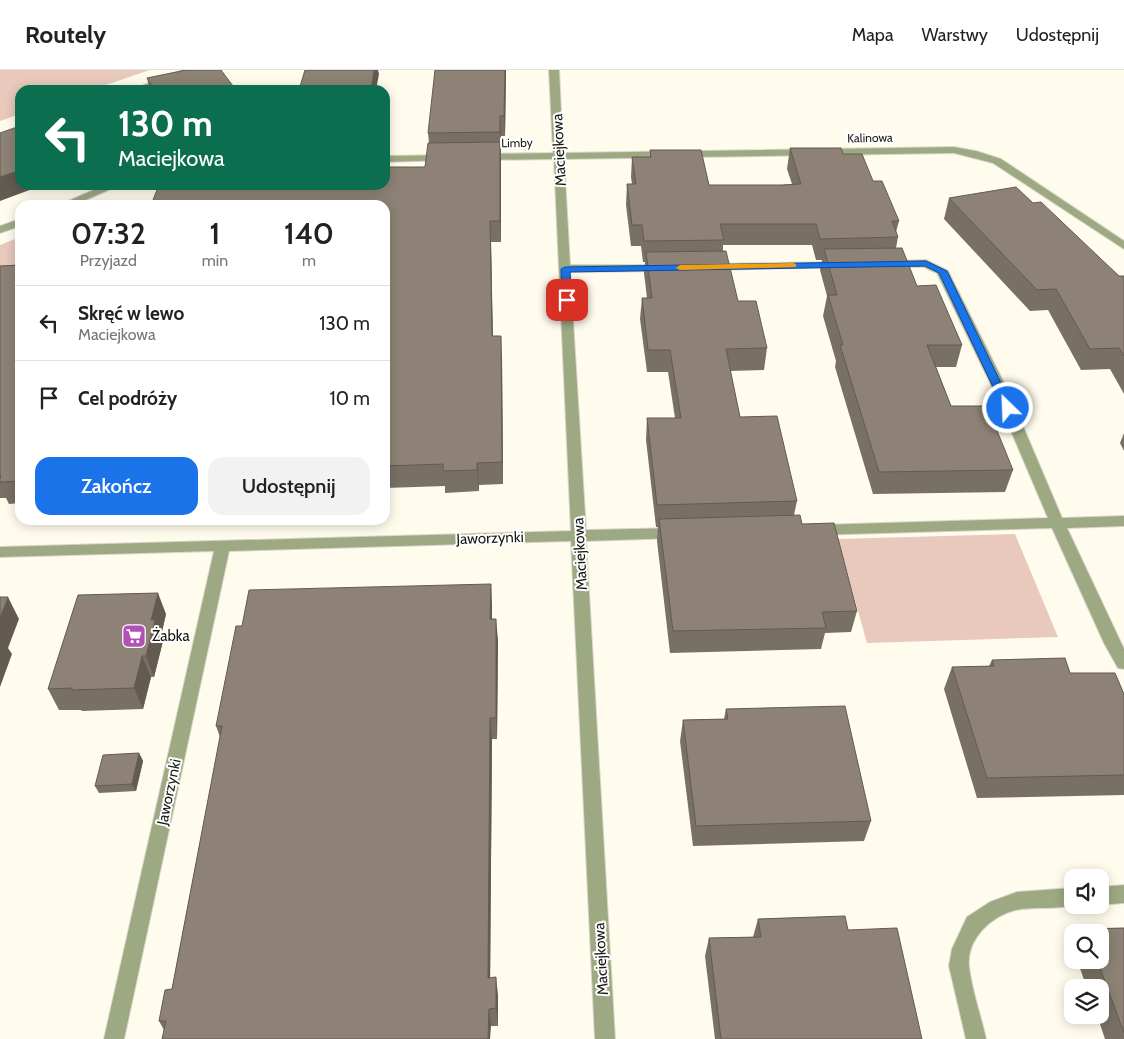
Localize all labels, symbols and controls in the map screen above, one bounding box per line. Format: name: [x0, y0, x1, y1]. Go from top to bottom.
text: Routely: [25, 20, 106, 49]
text: Mapa: [852, 24, 894, 46]
text: Warstwy: [922, 24, 988, 46]
text: Udostępnij: [1016, 24, 1099, 46]
text: 130 m: [118, 102, 213, 145]
icon: left: [35, 105, 100, 170]
street label: Maciejkowa: [548, 112, 570, 187]
street label: Kalinowa: [847, 130, 893, 145]
street label: Limby: [501, 135, 533, 150]
text: Maciejkowa: [118, 145, 225, 172]
text: 07:32: [71, 215, 146, 252]
text: 1: [210, 215, 220, 252]
text: 140: [284, 215, 334, 252]
text: Przyjazd: [80, 251, 137, 270]
text: min: [202, 251, 228, 270]
text: m: [302, 251, 316, 270]
pin: [546, 279, 588, 321]
icon: arrive: [553, 286, 581, 314]
text: Skręć w lewo: [78, 302, 184, 325]
icon: left: [35, 309, 63, 337]
text: 130 m: [319, 312, 370, 335]
text: Maciejkowa: [78, 325, 156, 344]
position arrow: [981, 381, 1033, 433]
icon: arrive: [35, 384, 63, 412]
text: Cel podróży: [78, 387, 177, 410]
text: 10 m: [330, 387, 370, 410]
button: Zakończ: [35, 457, 198, 515]
button: Udostępnij: [208, 457, 370, 515]
street label: Maciejkowa: [569, 516, 591, 591]
street label: Jaworzynki: [455, 528, 524, 548]
supermarket icon: Żabka: [121, 623, 147, 649]
place label: Żabka: [152, 626, 190, 645]
street label: Jaworzynki: [153, 757, 185, 828]
map controls: [1064, 869, 1109, 1024]
button: sound: [1064, 869, 1109, 914]
street label: Maciejkowa: [590, 921, 612, 996]
button: search: [1064, 924, 1109, 969]
button: layers: [1064, 979, 1109, 1024]

